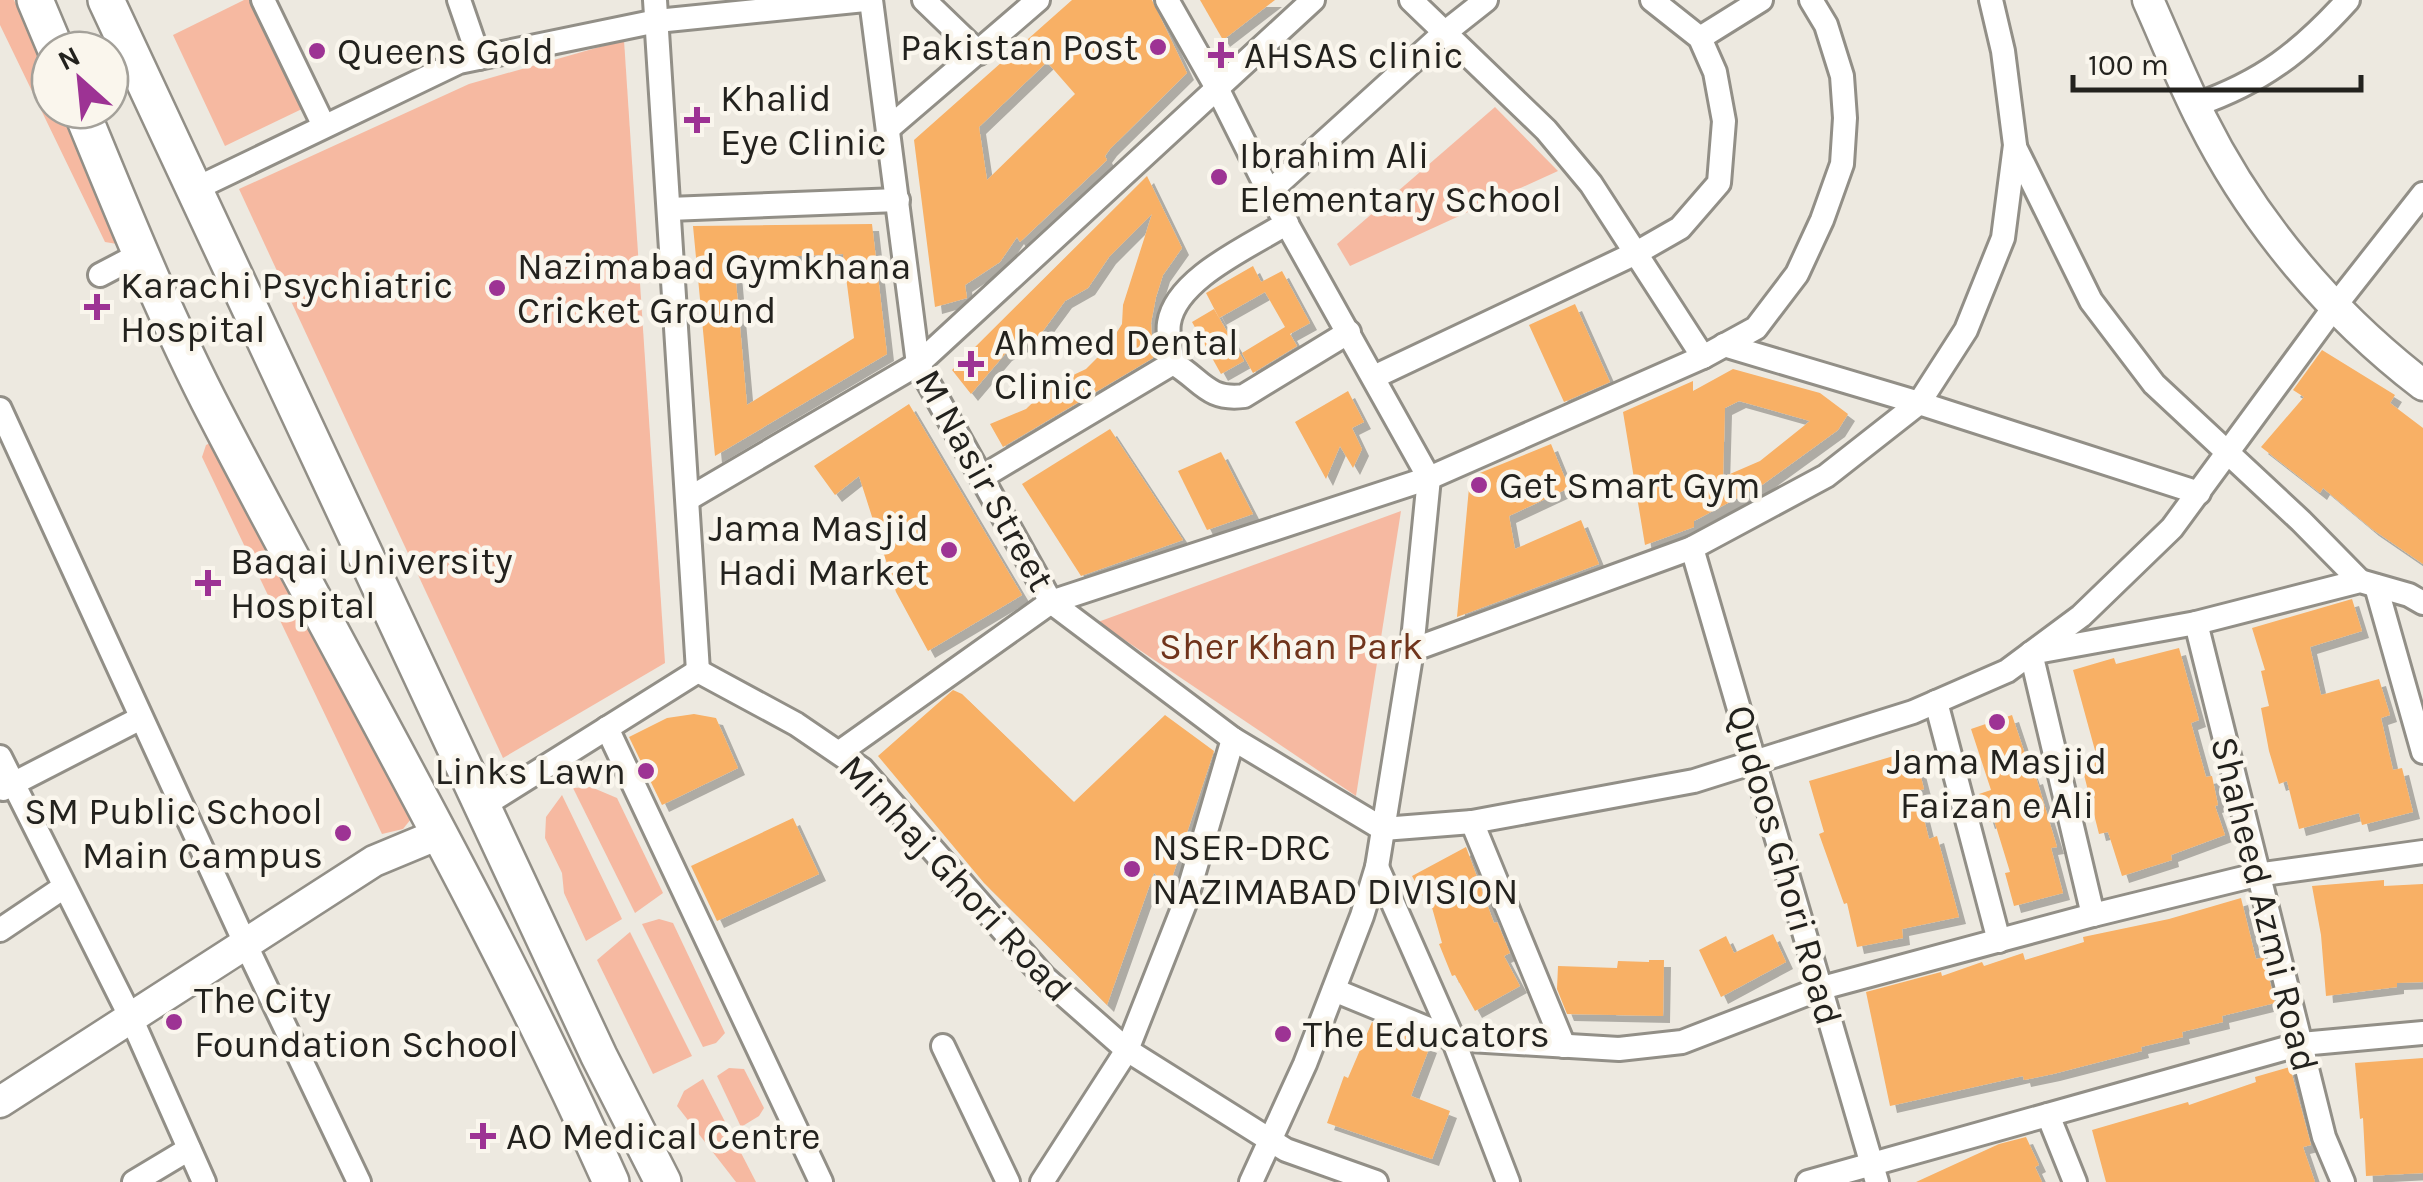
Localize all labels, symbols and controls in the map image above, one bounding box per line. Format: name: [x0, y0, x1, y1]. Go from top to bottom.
place label: Pakistan Post: [900, 25, 1138, 70]
place label: Queens Gold: [337, 29, 554, 74]
north arrow: [30, 30, 130, 130]
scale bar: [2073, 30, 2360, 92]
place label: AHSAS clinic: [1244, 33, 1463, 78]
marker: Pakistan Post: [1147, 36, 1169, 58]
text: N: [52, 39, 85, 77]
marker: Queens Gold: [306, 40, 328, 62]
marker: AHSAS clinic: [1208, 42, 1234, 68]
text: 100 m: [2088, 47, 2169, 83]
place label: Khalid Eye Clinic: [720, 76, 887, 165]
marker: Khalid Eye Clinic: [684, 107, 710, 133]
place label: Ibrahim Ali Elementary School: [1239, 133, 1562, 222]
marker: Ibrahim Ali Elementary School: [1208, 166, 1230, 188]
place label: Nazimabad Gymkhana Cricket Ground: [517, 244, 912, 333]
place label: Karachi Psychiatric Hospital: [120, 263, 453, 352]
marker: Nazimabad Gymkhana Cricket Ground: [486, 277, 508, 299]
marker: Karachi Psychiatric Hospital: [84, 294, 110, 320]
place label: Ahmed Dental Clinic: [994, 320, 1239, 409]
marker: Ahmed Dental Clinic: [958, 351, 984, 377]
street label: M Nasir Street: [905, 362, 1064, 599]
place label: Get Smart Gym: [1499, 463, 1761, 508]
marker: Get Smart Gym: [1468, 474, 1490, 496]
place label: Jama Masjid Hadi Market: [708, 506, 929, 595]
place label: Baqai University Hospital: [230, 539, 513, 628]
marker: Jama Masjid Hadi Market: [938, 539, 960, 561]
marker: Baqai University Hospital: [195, 570, 221, 596]
park label: Sher Khan Park: [1159, 624, 1423, 669]
street label: Qudoos Ghori Road: [1717, 700, 1852, 1030]
marker: Jama Masjid Faizan e Ali: [1986, 711, 2008, 733]
street label: Shaheed Azmi Road: [2201, 732, 2328, 1076]
place label: Jama Masjid Faizan e Ali: [1887, 739, 2107, 828]
street label: Minhaj Ghori Road: [830, 746, 1082, 1011]
place label: Links Lawn: [434, 749, 626, 794]
marker: Links Lawn: [635, 760, 657, 782]
place label: SM Public School Main Campus: [24, 789, 323, 878]
marker: SM Public School Main Campus: [332, 822, 354, 844]
place label: NSER-DRC NAZIMABAD DIVISION: [1152, 825, 1518, 914]
marker: NSER-DRC NAZIMABAD DIVISION: [1121, 858, 1143, 880]
place label: The City Foundation School: [194, 978, 519, 1067]
marker: The City Foundation School: [163, 1011, 185, 1033]
place label: The Educators: [1303, 1012, 1550, 1057]
marker: The Educators: [1272, 1023, 1294, 1045]
place label: AO Medical Centre: [506, 1114, 820, 1159]
marker: AO Medical Centre: [470, 1123, 496, 1149]

